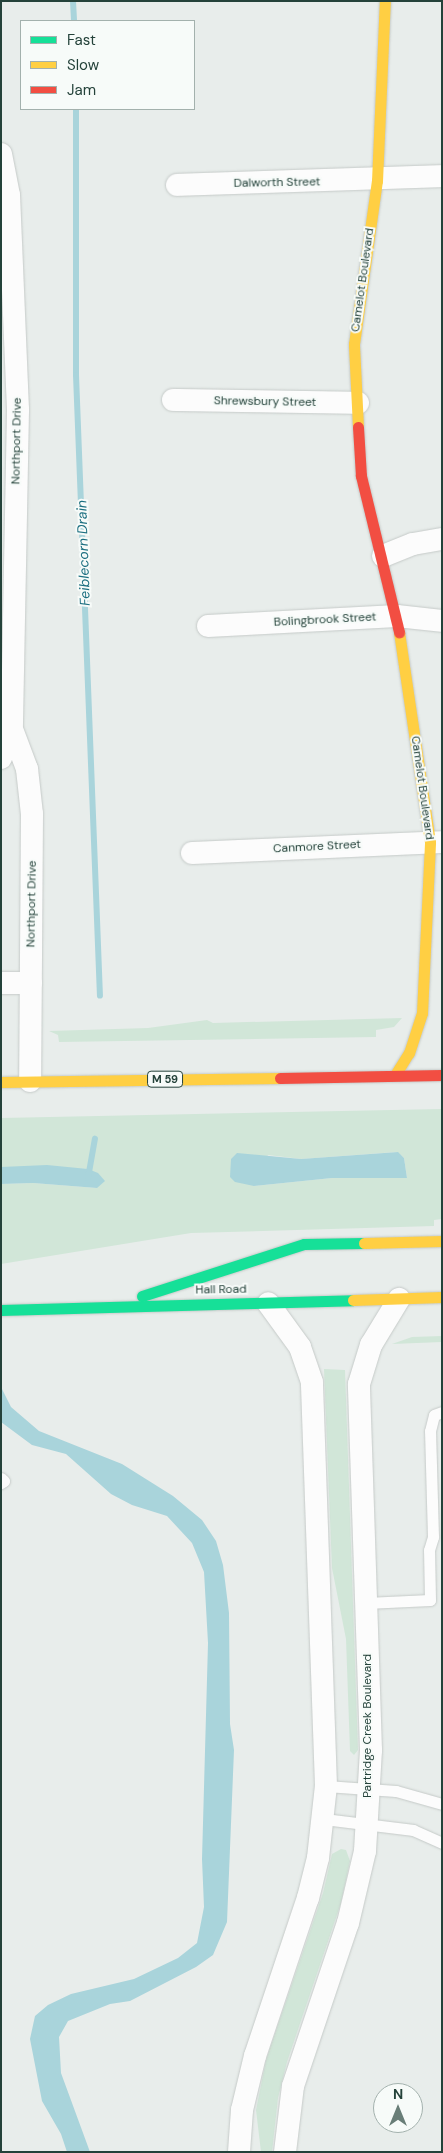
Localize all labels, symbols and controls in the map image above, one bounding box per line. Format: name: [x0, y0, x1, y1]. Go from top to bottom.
legend: [20, 20, 195, 110]
text: Fast: [67, 30, 96, 50]
text: Slow: [67, 55, 99, 75]
text: Jam: [67, 80, 96, 100]
street label: Dalworth Street: [234, 175, 320, 191]
street label: Camelot Boulevard: [349, 227, 377, 333]
street label: Shrewsbury Street: [214, 394, 316, 410]
street label: Northport Drive: [9, 397, 25, 485]
water label: Feiblecorn Drain: [73, 500, 93, 606]
street label: Bolingbrook Street: [273, 610, 377, 630]
street label: Camelot Boulevard: [408, 735, 436, 841]
street label: Canmore Street: [273, 838, 361, 856]
street label: Northport Drive: [24, 860, 40, 948]
road number: M 59: [146, 1070, 184, 1088]
street label: Hall Road: [195, 1282, 247, 1298]
street label: Partridge Creek Boulevard: [361, 1654, 375, 1798]
north arrow: [373, 2083, 423, 2133]
text: N: [393, 2085, 403, 2103]

